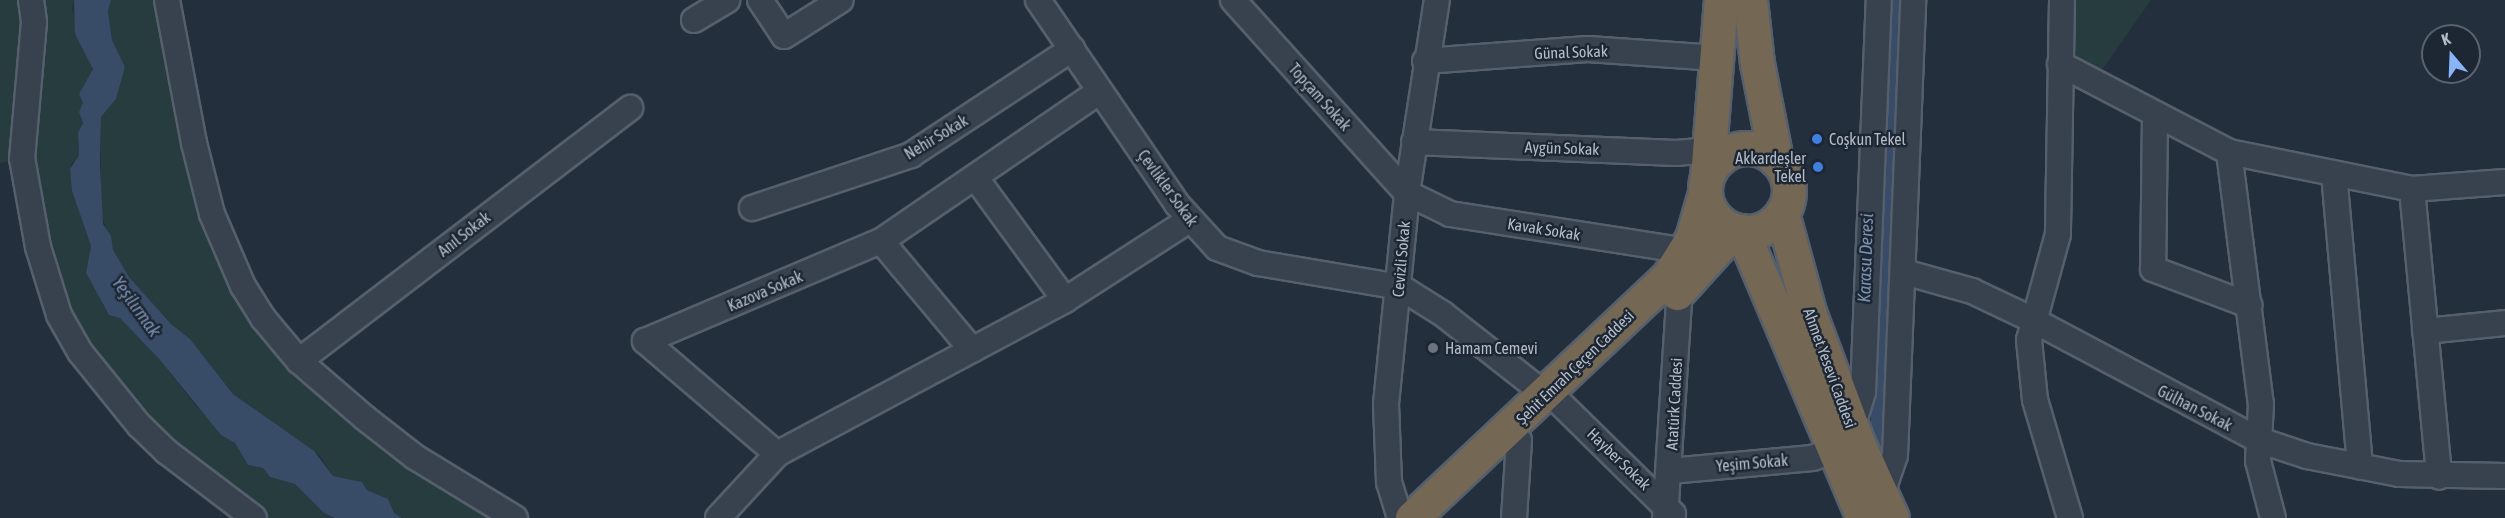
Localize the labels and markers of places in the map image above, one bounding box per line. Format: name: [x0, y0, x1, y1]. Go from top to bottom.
place label: Coşkun Tekel: [1829, 129, 1906, 149]
marker: Coşkun Tekel: [1810, 132, 1824, 146]
place label: Akkardeşler Tekel: [1735, 148, 1806, 186]
marker: Akkardeşler Tekel: [1811, 160, 1825, 174]
place label: Hamam Cemevi: [1445, 338, 1538, 358]
marker: Hamam Cemevi: [1426, 341, 1440, 355]

